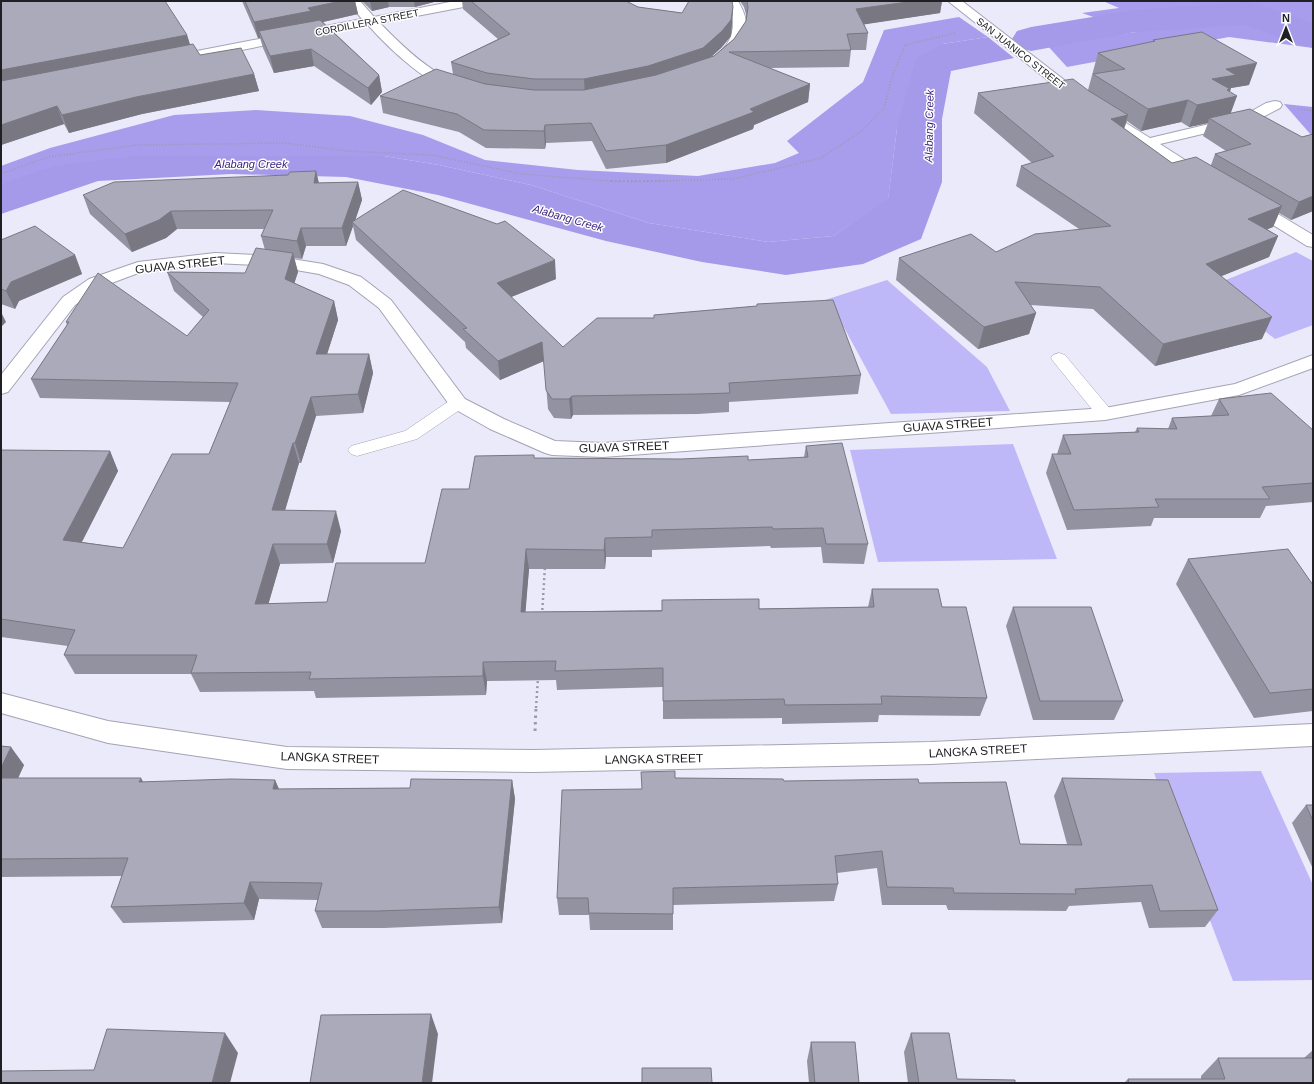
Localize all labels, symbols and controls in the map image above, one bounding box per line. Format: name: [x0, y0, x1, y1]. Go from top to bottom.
street label: CORDILLERA STREET: [314, 7, 420, 38]
north arrow: [1266, 8, 1306, 48]
text: N: [1282, 12, 1290, 24]
street label: SAN JUANICO STREET: [974, 15, 1067, 91]
water label: Alabang Creek: [922, 89, 936, 163]
water label: Alabang Creek: [214, 158, 288, 170]
water label: Alabang Creek: [530, 202, 605, 234]
street label: GUAVA STREET: [134, 253, 226, 277]
street label: GUAVA STREET: [902, 415, 994, 435]
street label: GUAVA STREET: [579, 438, 670, 456]
street label: LANGKA STREET: [928, 741, 1028, 761]
street label: LANGKA STREET: [280, 749, 380, 767]
street label: LANGKA STREET: [605, 751, 704, 767]

